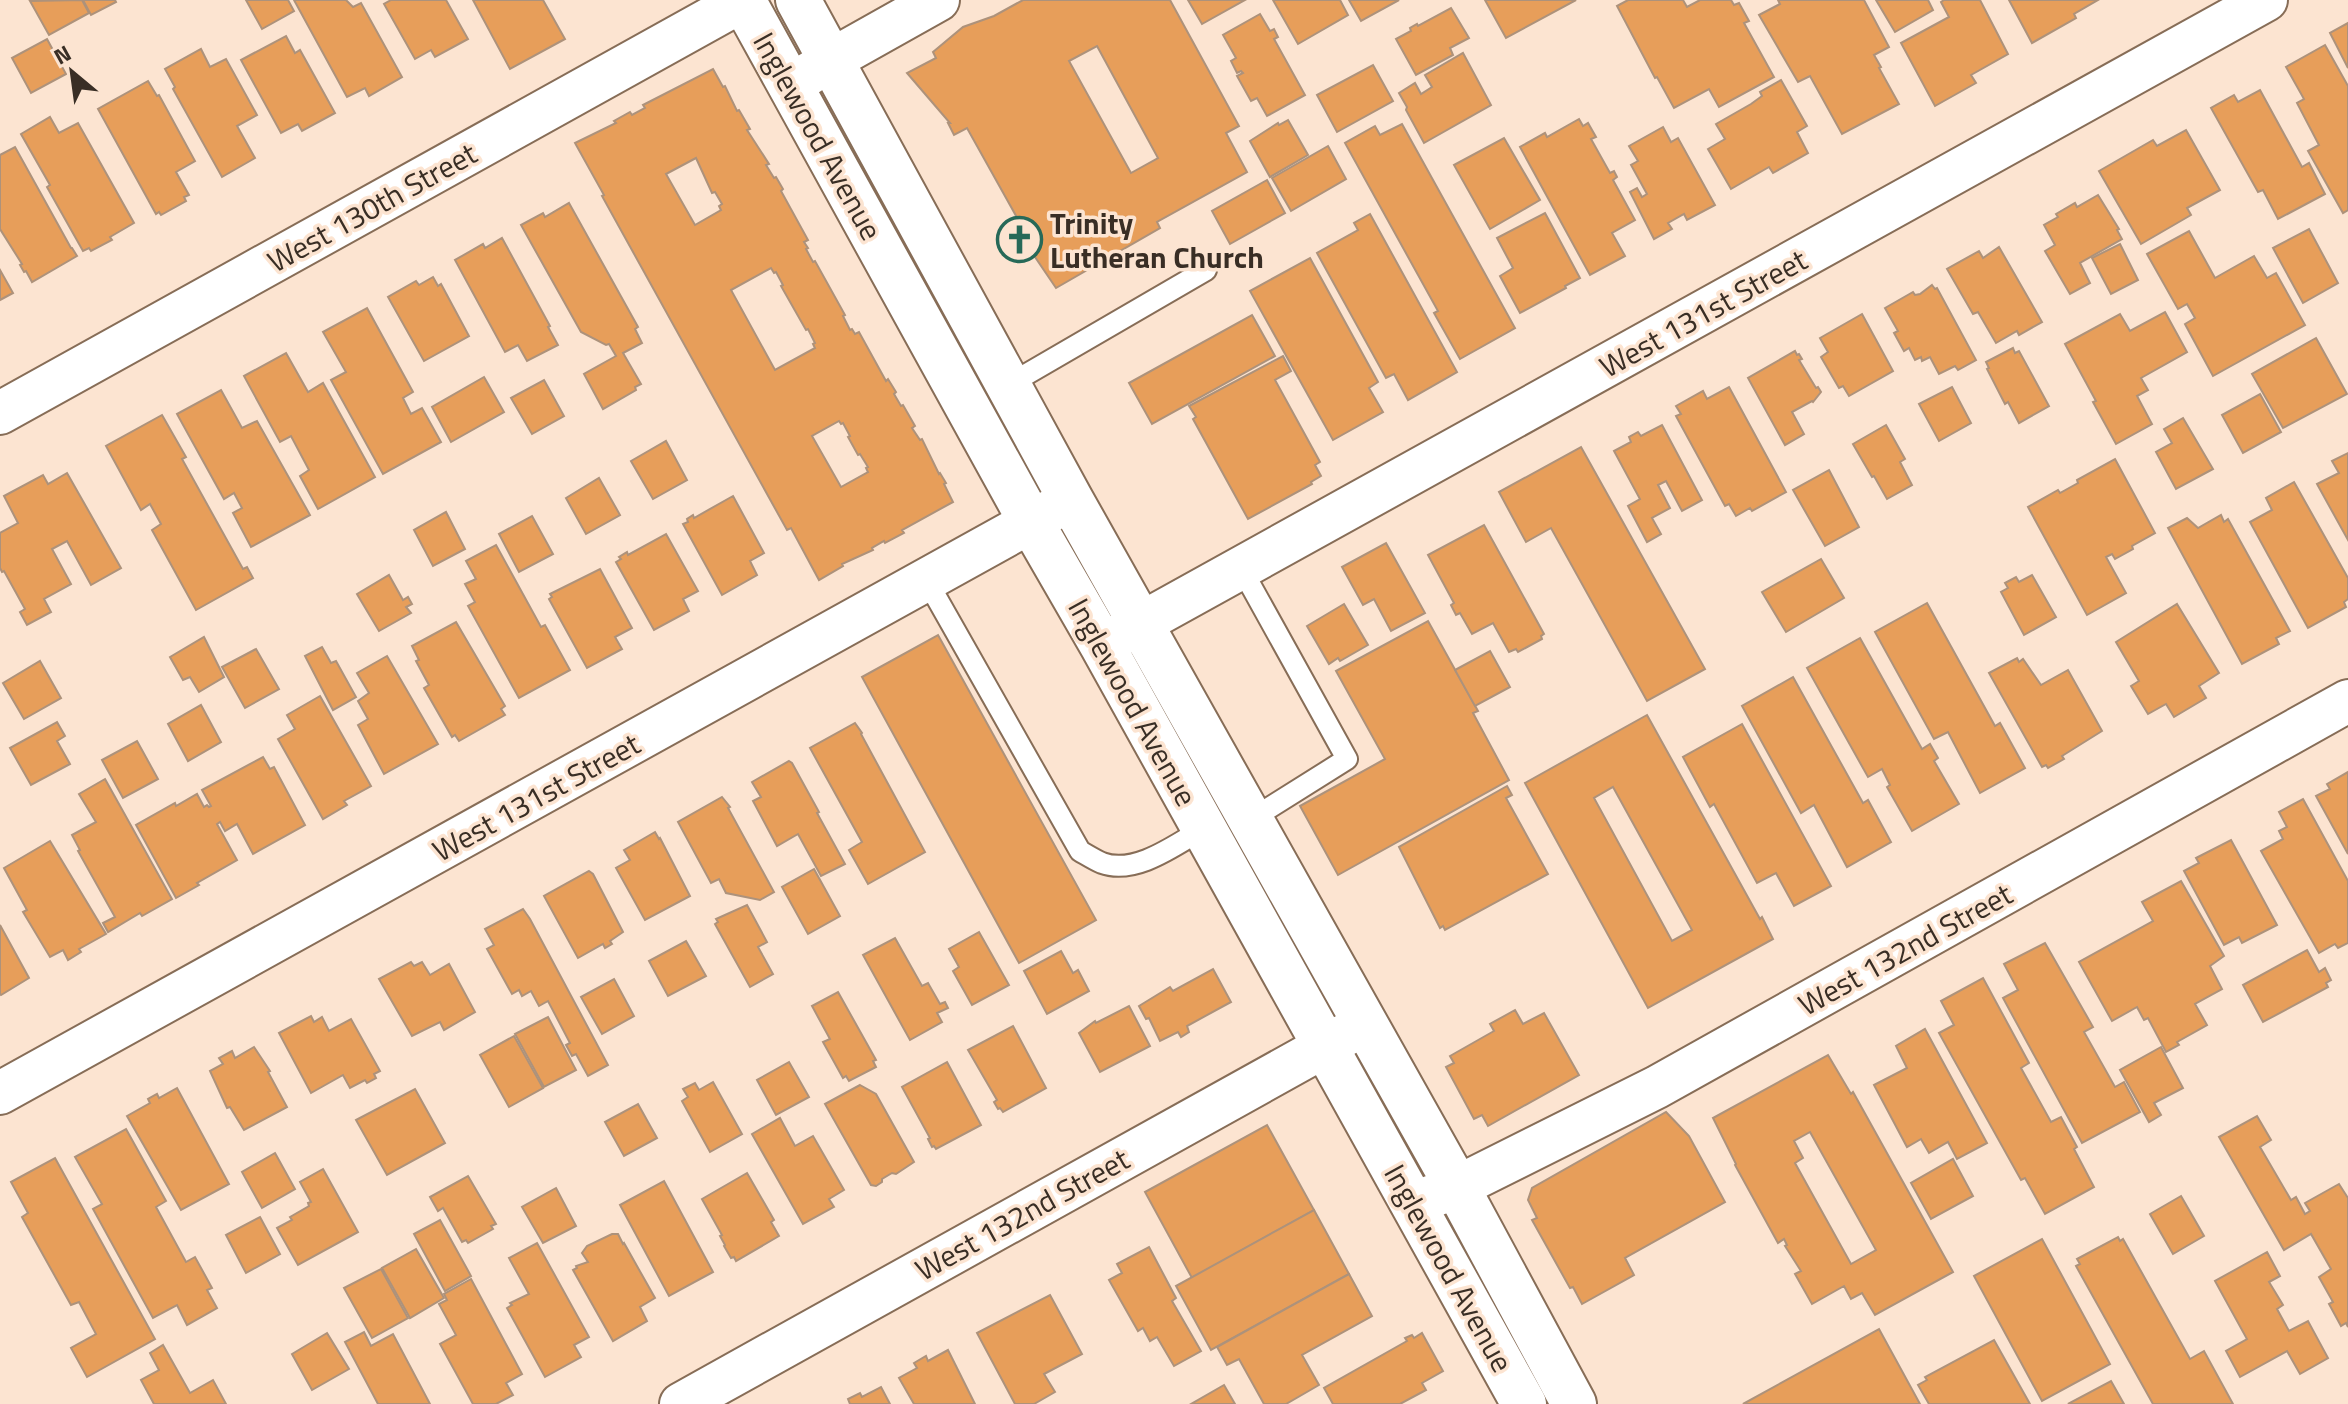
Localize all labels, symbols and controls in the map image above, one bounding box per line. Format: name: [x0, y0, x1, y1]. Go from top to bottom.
street label: Inglewood Avenue: [742, 24, 894, 248]
north arrow: [32, 32, 112, 112]
text: N: [47, 36, 77, 73]
street label: West 130th Street: [259, 130, 486, 284]
place label: Trinity Lutheran Church: [1050, 200, 1264, 280]
church icon: Trinity Lutheran Church: [995, 216, 1043, 264]
street label: West 131st Street: [1591, 237, 1816, 389]
street label: Inglewood Avenue: [1057, 590, 1209, 814]
street label: West 131st Street: [424, 721, 649, 873]
street label: West 132nd Street: [1790, 871, 2021, 1027]
street label: West 132nd Street: [907, 1136, 1138, 1292]
street label: Inglewood Avenue: [1373, 1156, 1525, 1380]

